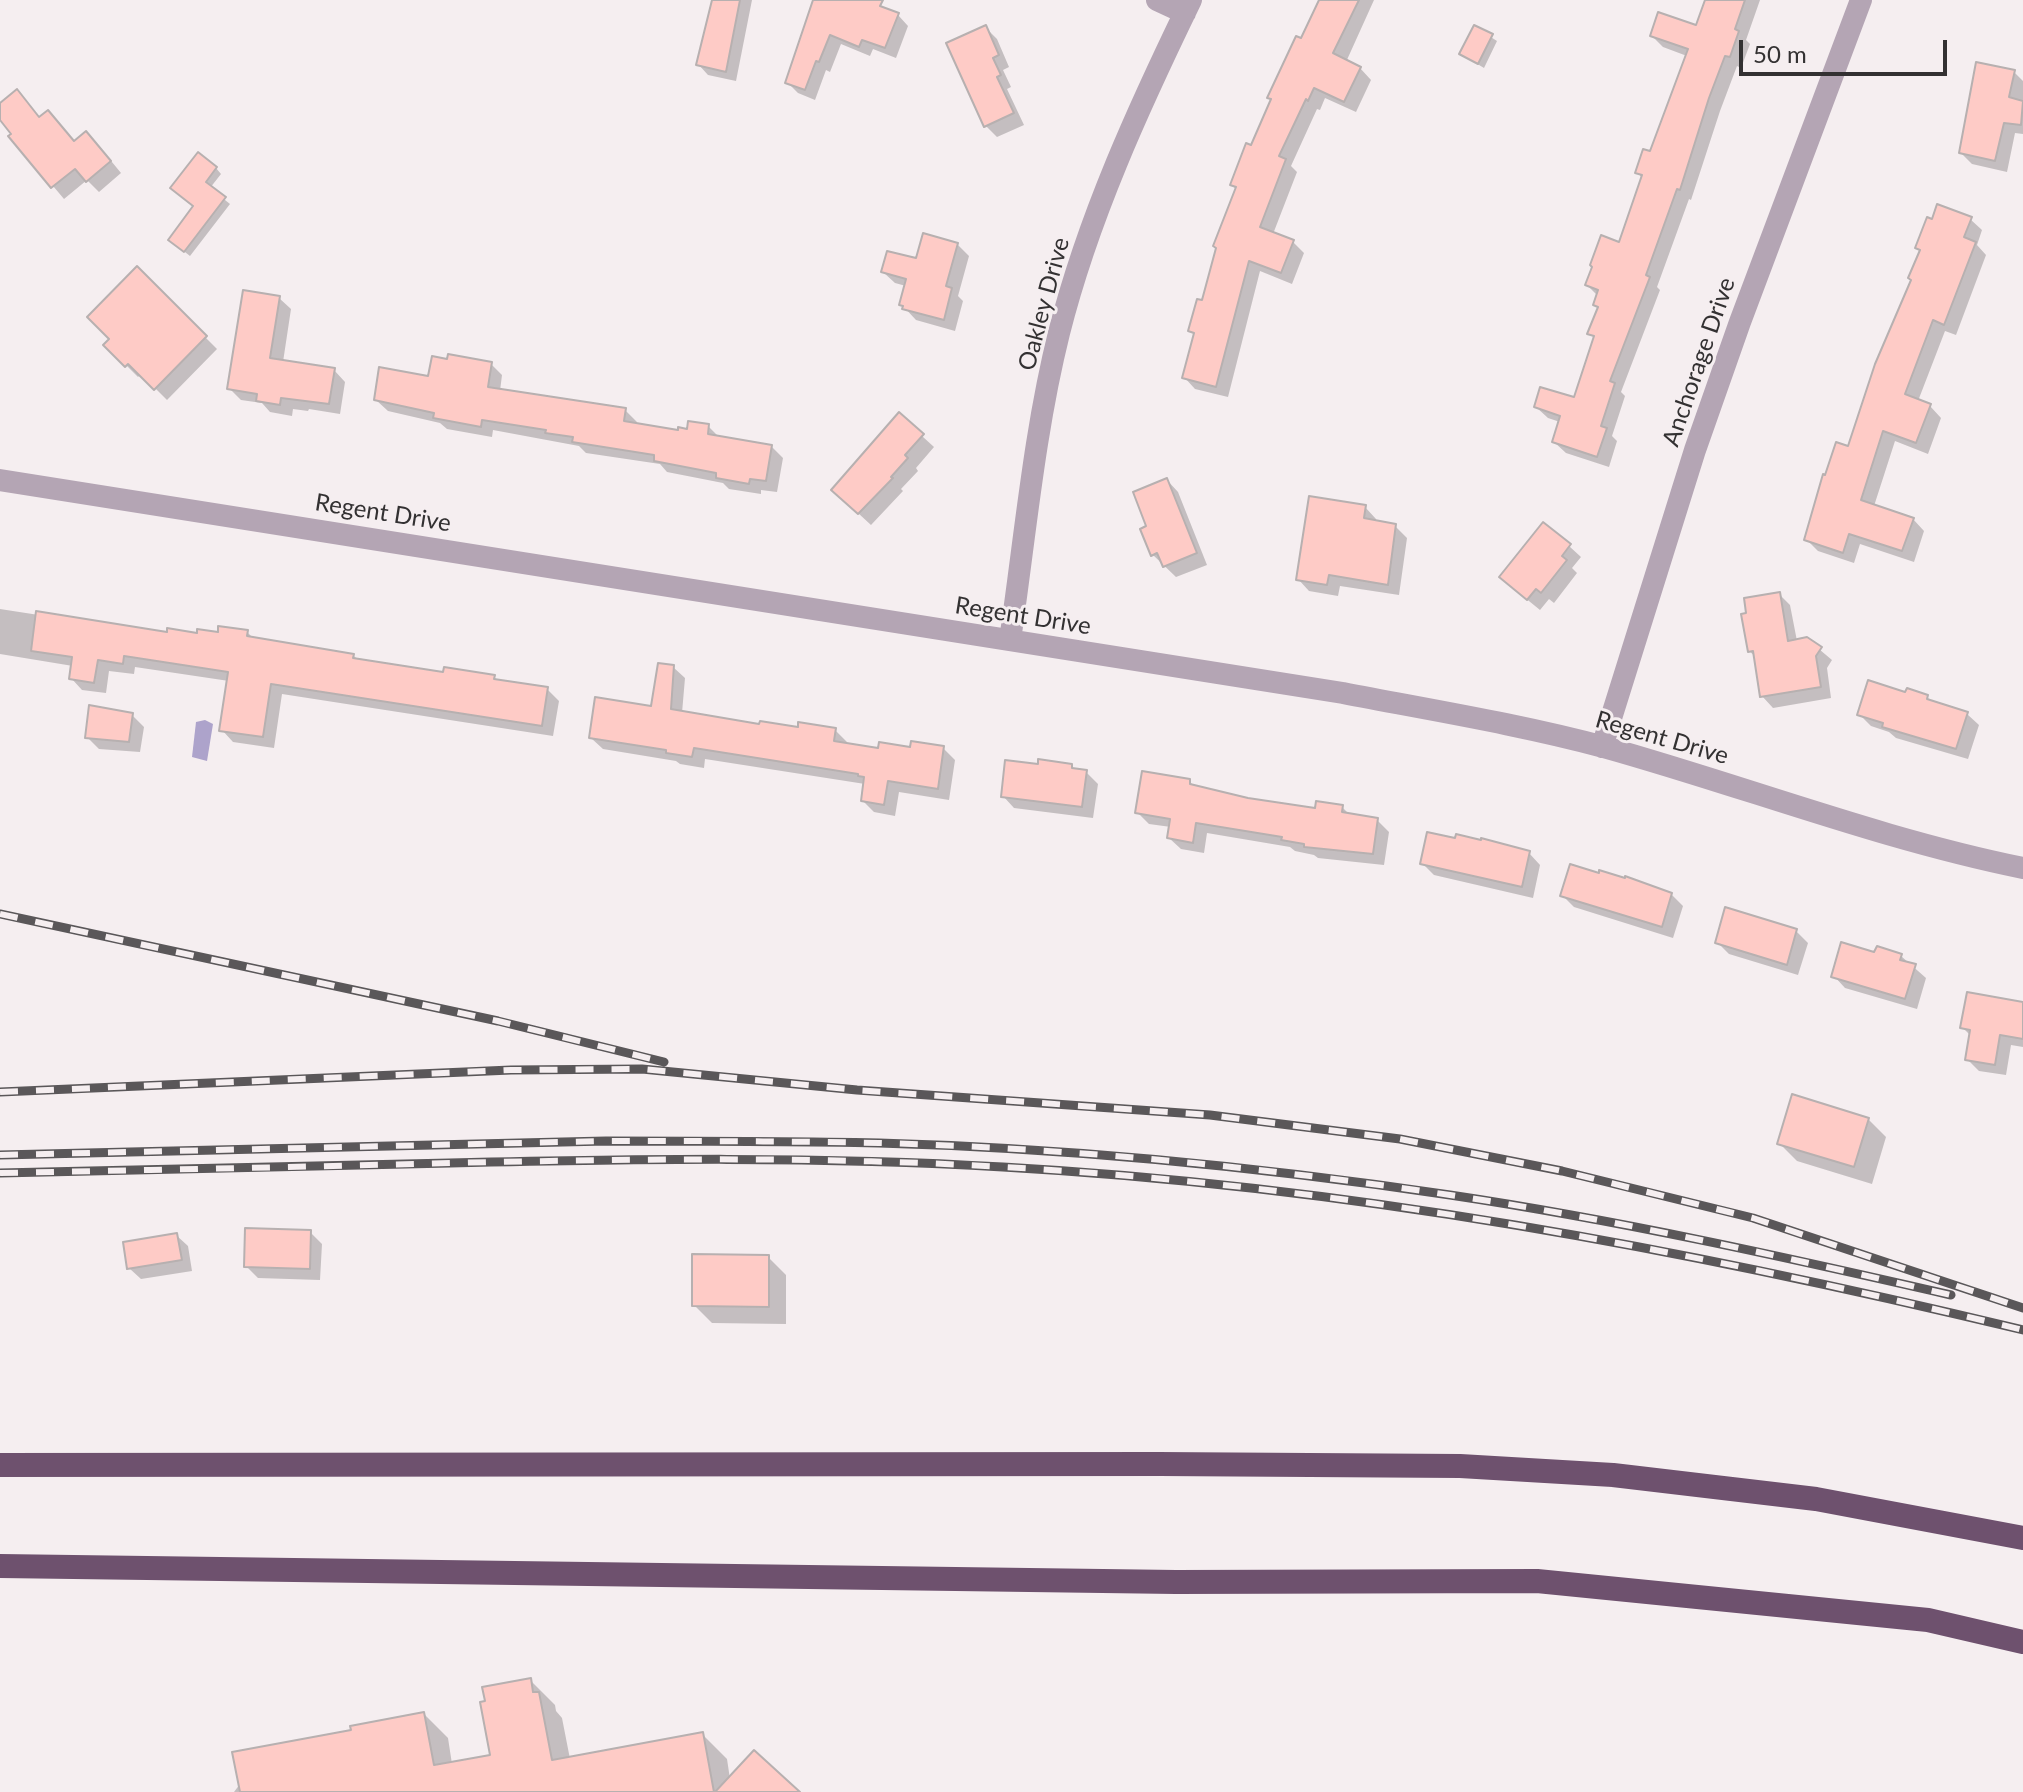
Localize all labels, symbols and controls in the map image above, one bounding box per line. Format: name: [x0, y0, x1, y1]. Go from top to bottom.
scale bar: [1743, 24, 1951, 74]
text: 50 m: [1753, 39, 1807, 68]
street label: Oakley Drive: [1012, 234, 1076, 374]
street label: Anchorage Drive: [1657, 274, 1741, 450]
street label: Regent Drive: [313, 488, 453, 538]
street label: Regent Drive: [953, 591, 1093, 641]
street label: Regent Drive: [1592, 705, 1732, 771]

